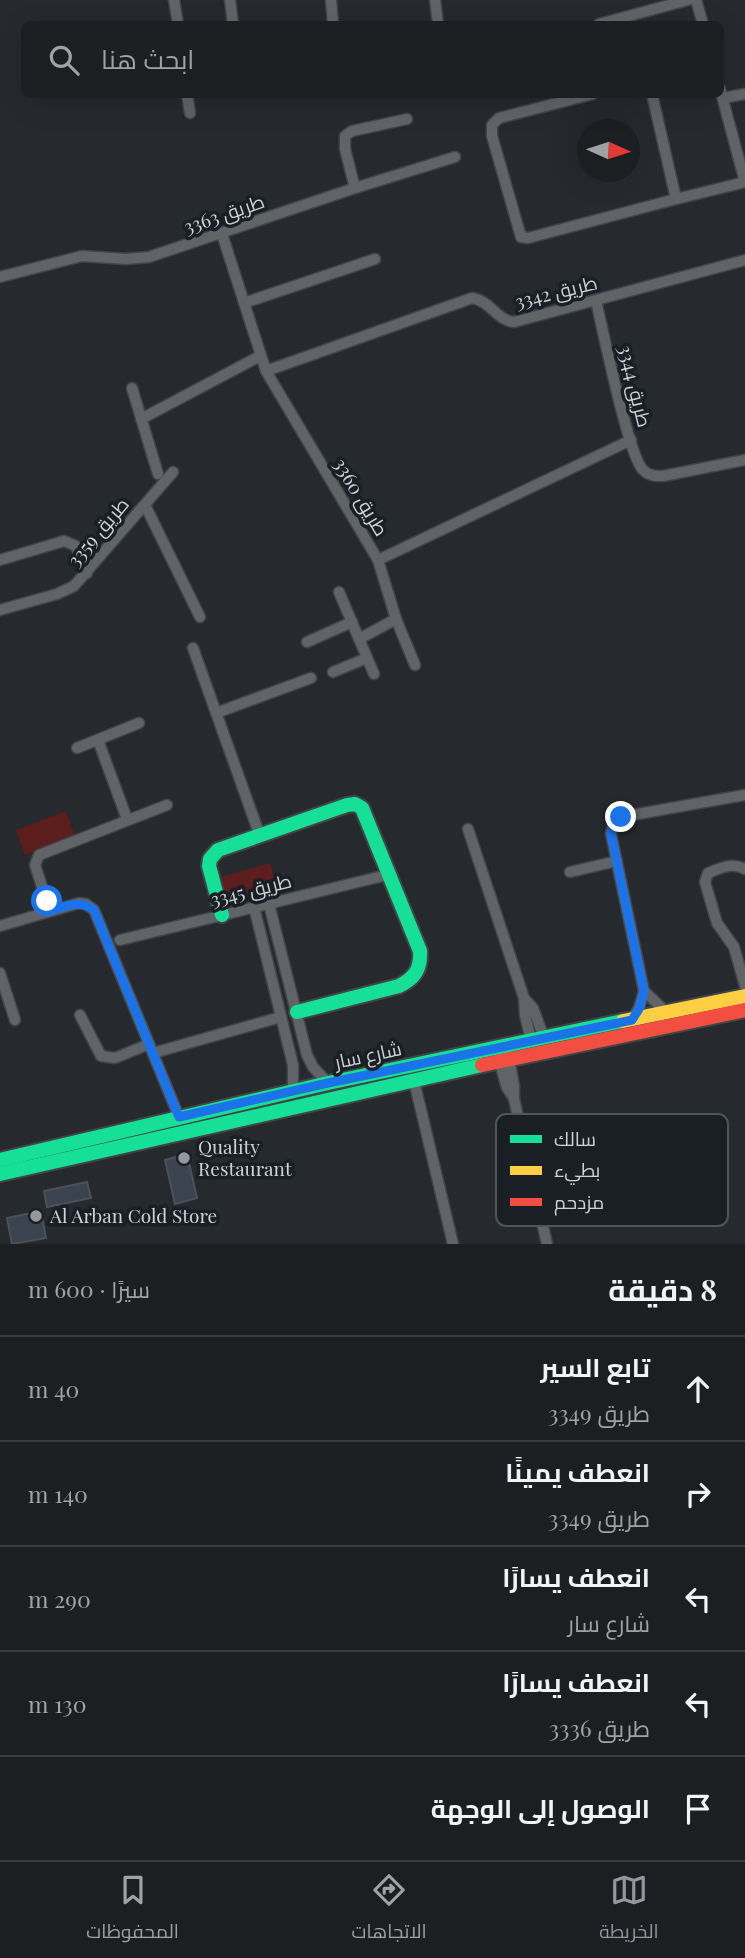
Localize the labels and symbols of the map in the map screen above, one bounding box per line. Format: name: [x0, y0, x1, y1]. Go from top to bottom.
north arrow: [577, 119, 640, 182]
street label: طريق 3363: [180, 187, 268, 240]
street label: طريق 3342: [512, 268, 600, 315]
street label: طريق 3344: [612, 342, 659, 430]
street label: طريق 3360: [328, 453, 395, 541]
street label: طريق 3359: [61, 491, 135, 572]
route end: [605, 801, 636, 832]
street label: طريق 3345: [208, 866, 294, 913]
route start: [31, 885, 62, 916]
street label: شارع سار: [331, 1034, 404, 1076]
legend: [496, 1114, 728, 1226]
text: سالك: [554, 1125, 596, 1151]
place label: Quality Restaurant: [198, 1133, 292, 1181]
marker: Quality Restaurant: [176, 1150, 192, 1166]
text: بطيء: [554, 1156, 600, 1185]
text: مزدحم: [554, 1188, 604, 1216]
place label: Al Arban Cold Store: [49, 1202, 217, 1228]
marker: Al Arban Cold Store: [28, 1208, 44, 1224]

